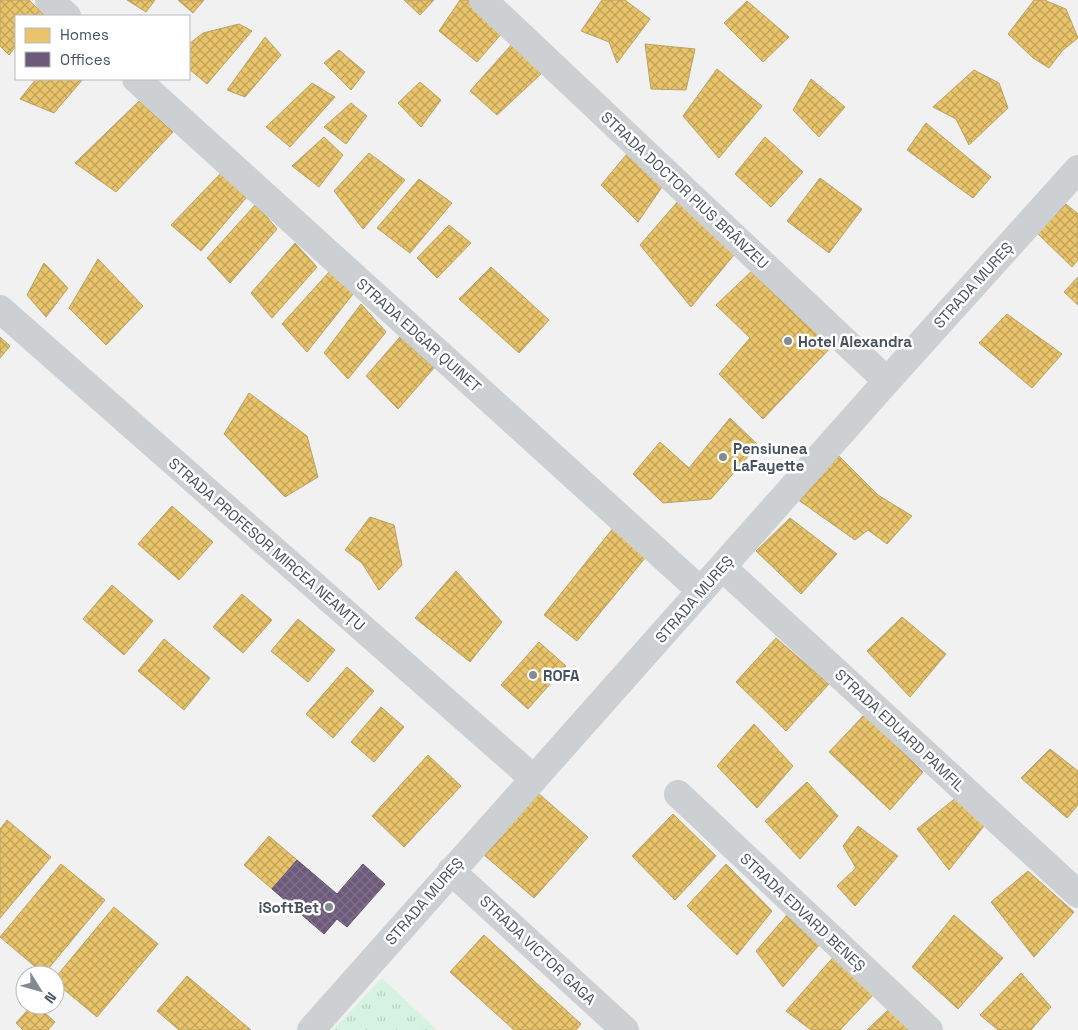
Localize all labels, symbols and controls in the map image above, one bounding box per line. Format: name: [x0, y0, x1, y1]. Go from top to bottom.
legend: [15, 15, 190, 80]
text: Homes: [60, 25, 109, 44]
text: Offices: [60, 50, 111, 69]
street label: STRADA DOCTOR PIUS BRÂNZEU: [597, 107, 773, 273]
street label: STRADA MUREȘ: [929, 238, 1017, 332]
street label: STRADA EDGAR QUINET: [353, 274, 485, 396]
place label: Hotel Alexandra: [798, 332, 912, 351]
marker: Hotel Alexandra: [782, 335, 794, 347]
place label: Pensiunea LaFayette: [733, 439, 808, 475]
marker: Pensiunea LaFayette: [717, 451, 729, 463]
street label: STRADA PROFESOR MIRCEA NEAMȚU: [165, 454, 369, 634]
street label: STRADA MUREȘ: [651, 551, 737, 647]
street label: STRADA EDUARD PAMFIL: [831, 665, 969, 795]
place label: ROFA: [543, 666, 580, 685]
marker: ROFA: [527, 669, 539, 681]
street label: STRADA EDVARD BENEȘ: [736, 849, 870, 975]
street label: STRADA MUREȘ: [381, 853, 467, 949]
street label: STRADA VICTOR GAGA: [476, 891, 600, 1009]
place label: iSoftBet: [259, 898, 319, 917]
marker: iSoftBet: [323, 901, 335, 913]
north arrow: [15, 965, 65, 1015]
text: N: [40, 989, 60, 1007]

